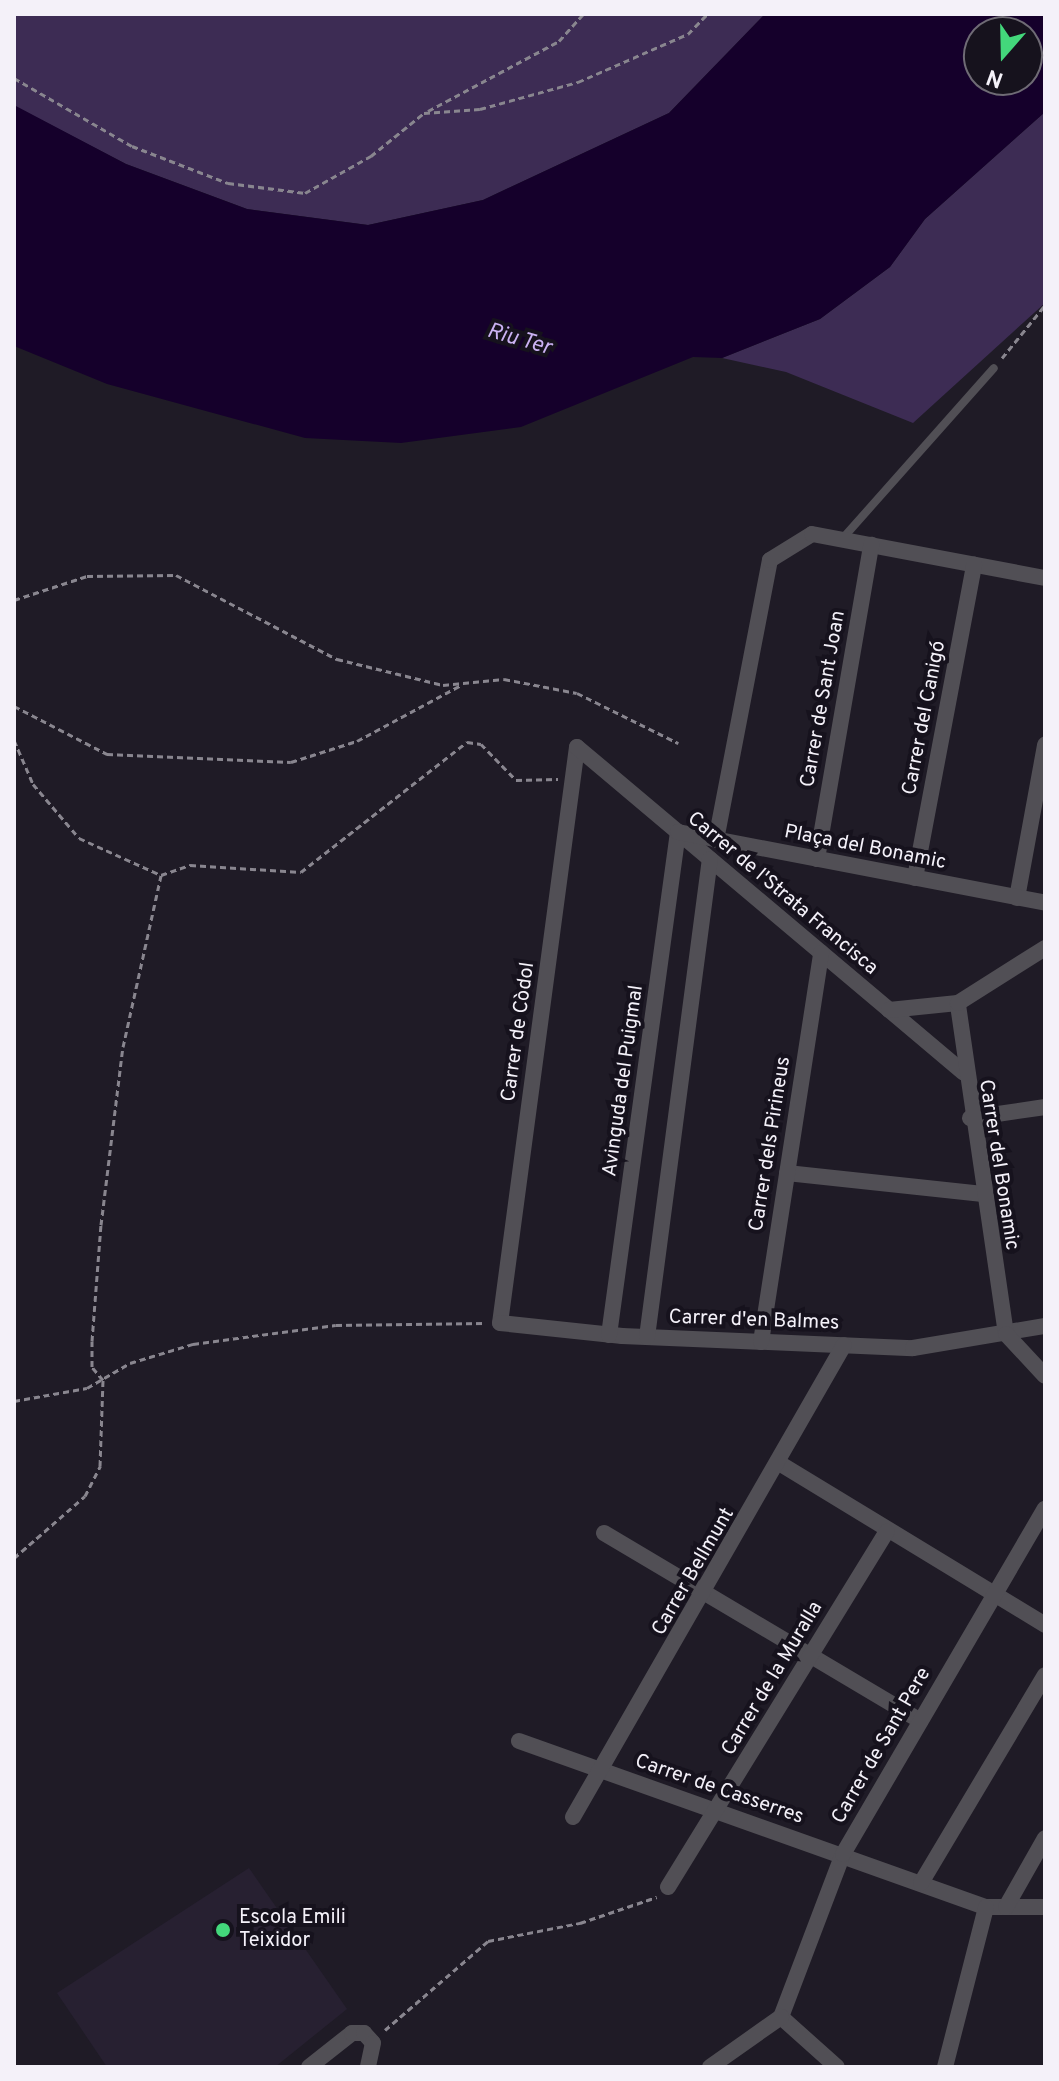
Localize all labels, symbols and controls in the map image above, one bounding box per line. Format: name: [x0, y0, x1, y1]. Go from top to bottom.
north arrow: [963, 16, 1043, 96]
text: N: [983, 62, 1007, 93]
water label: Riu Ter: [483, 318, 555, 362]
street label: Carrer de Sant Joan: [797, 609, 851, 789]
street label: Carrer del Canigó: [898, 639, 952, 797]
street label: Carrer de l'Strata Francisca: [682, 807, 882, 981]
street label: Plaça del Bonamic: [782, 821, 948, 875]
street label: Carrer de Còdol: [497, 961, 541, 1103]
street label: Avinguda del Puigmal: [599, 984, 649, 1178]
street label: Carrer dels Pirineus: [745, 1055, 797, 1233]
street label: Carrer del Bonamic: [973, 1078, 1023, 1252]
street label: Carrer d'en Balmes: [668, 1306, 840, 1336]
street label: Carrer Bellmunt: [648, 1504, 740, 1640]
street label: Carrer de la Muralla: [717, 1598, 829, 1760]
street label: Carrer de Sant Pere: [827, 1664, 937, 1828]
street label: Carrer de Casserres: [632, 1750, 806, 1830]
place label: Escola Emili Teixidor: [239, 1906, 346, 1953]
marker: Escola Emili Teixidor: [214, 1921, 232, 1939]

